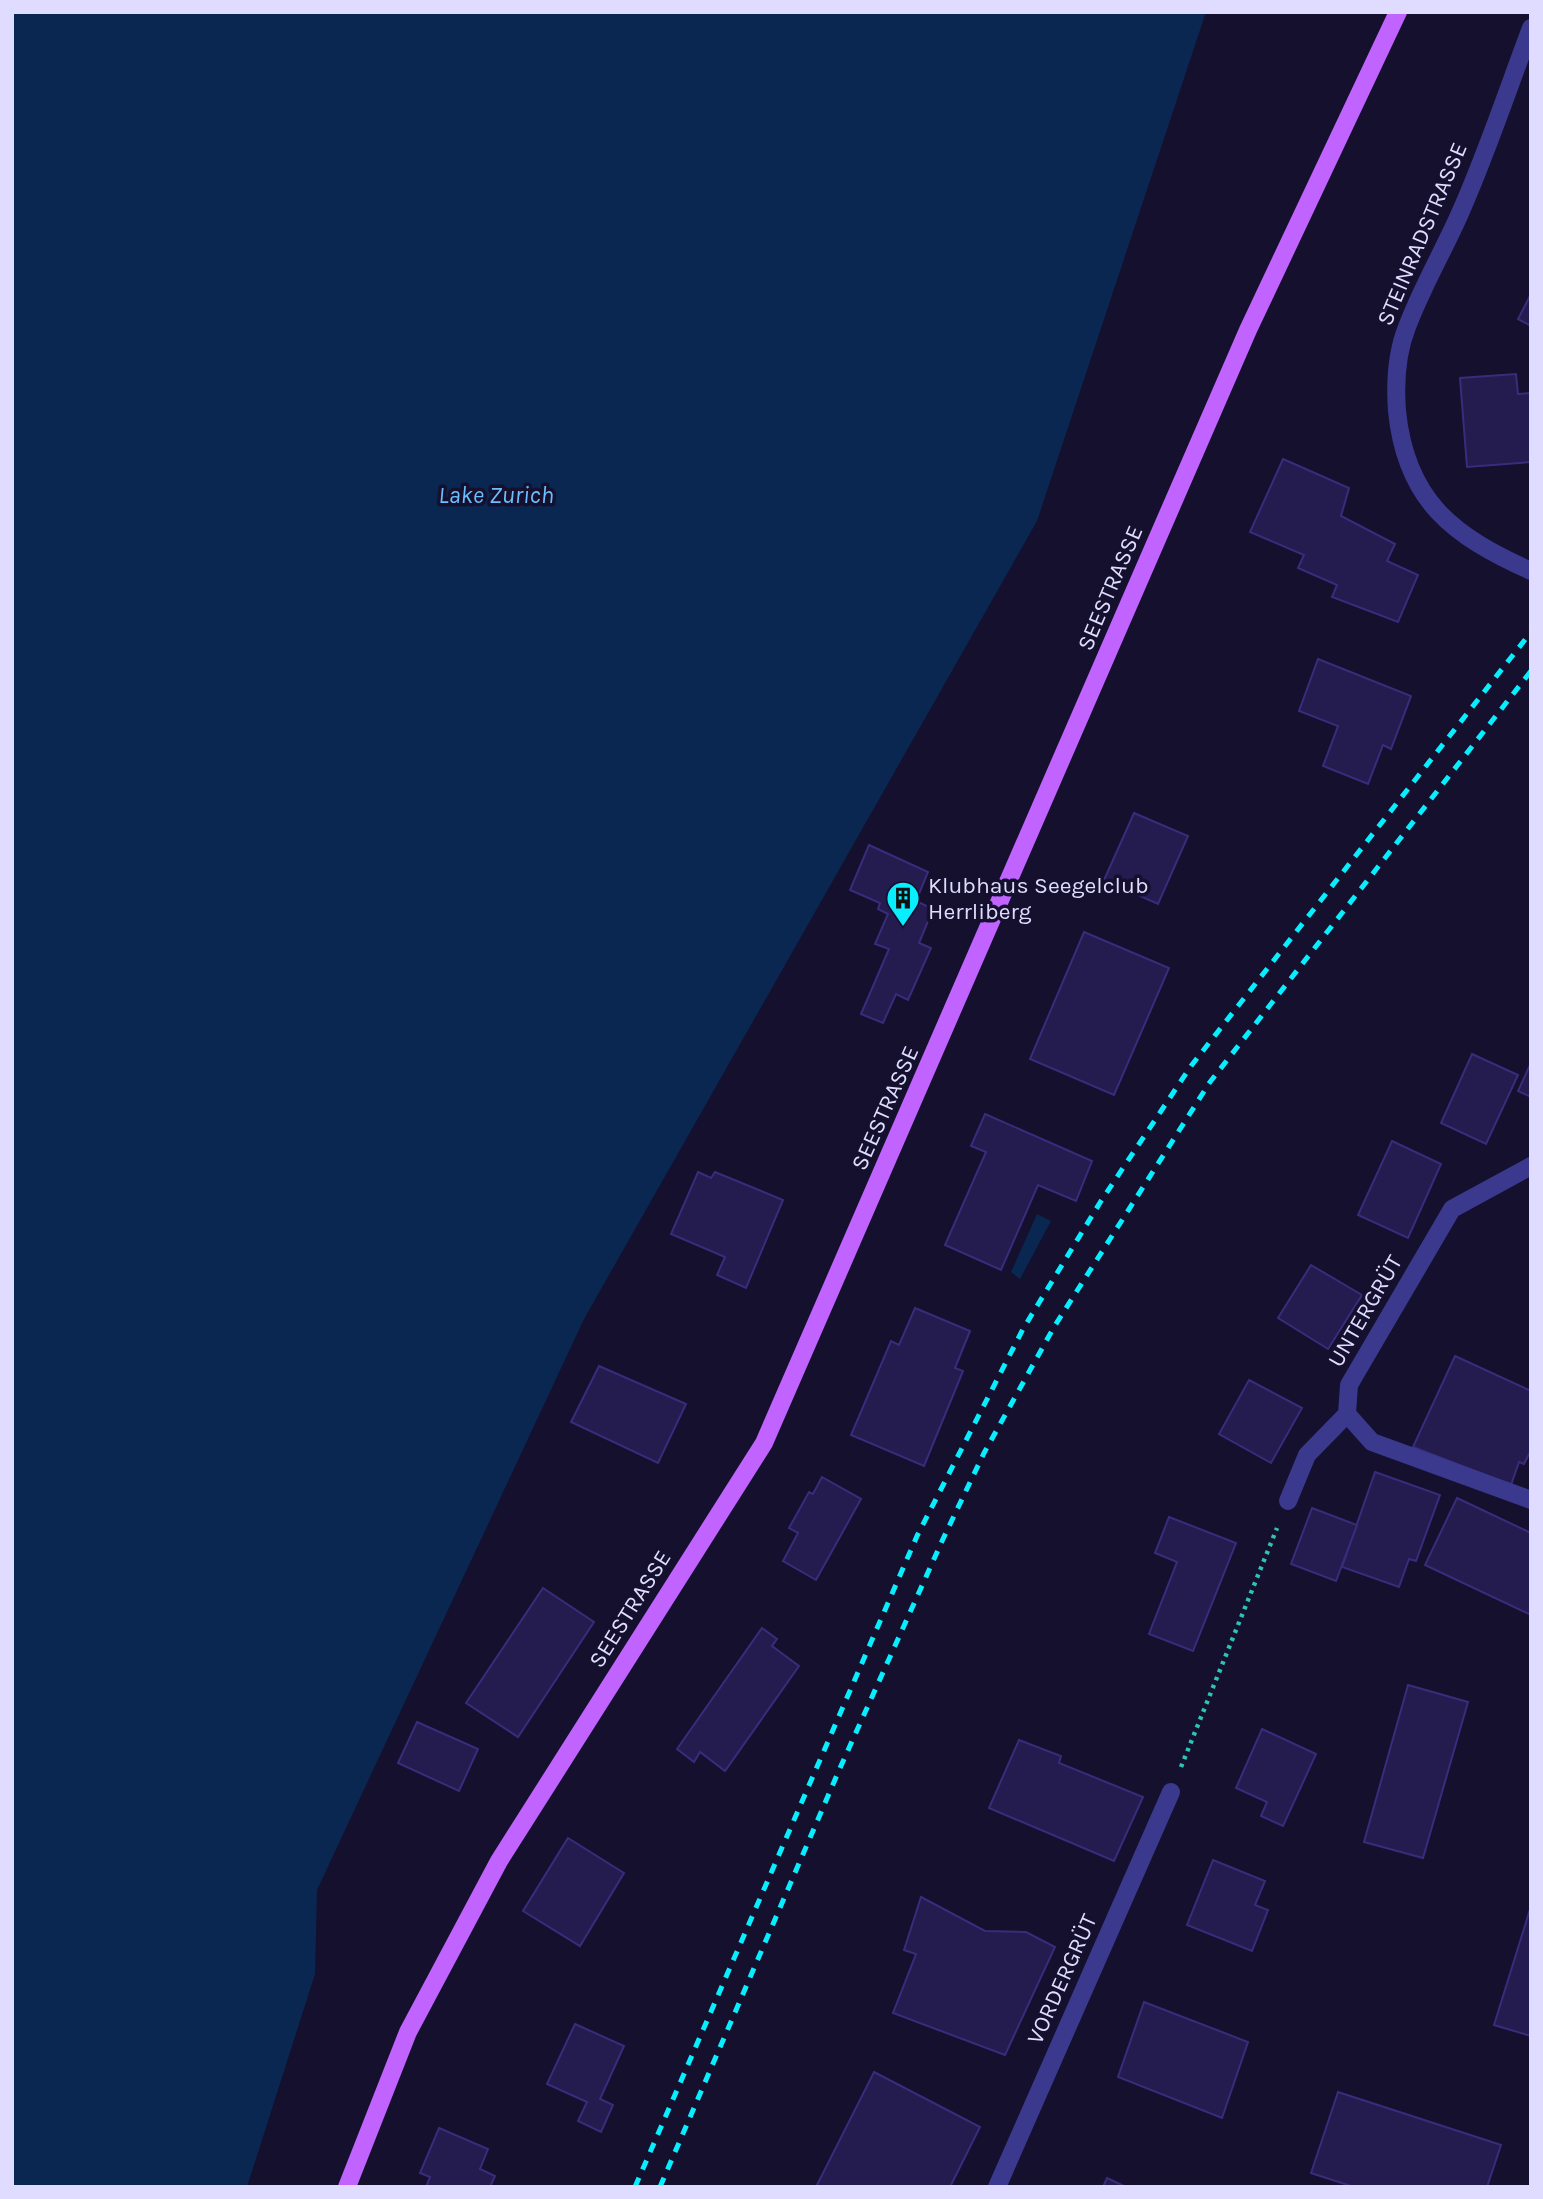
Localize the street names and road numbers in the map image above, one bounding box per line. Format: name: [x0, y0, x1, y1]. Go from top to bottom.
street label: STEINRADSTRASSE: [1371, 138, 1473, 330]
street label: SEESTRASSE: [1072, 521, 1148, 655]
street label: SEESTRASSE: [846, 1042, 924, 1174]
street label: UNTERGRÜT: [1322, 1250, 1408, 1372]
street label: SEESTRASSE: [583, 1545, 677, 1673]
street label: VORDERGRÜT: [1021, 1909, 1103, 2048]

